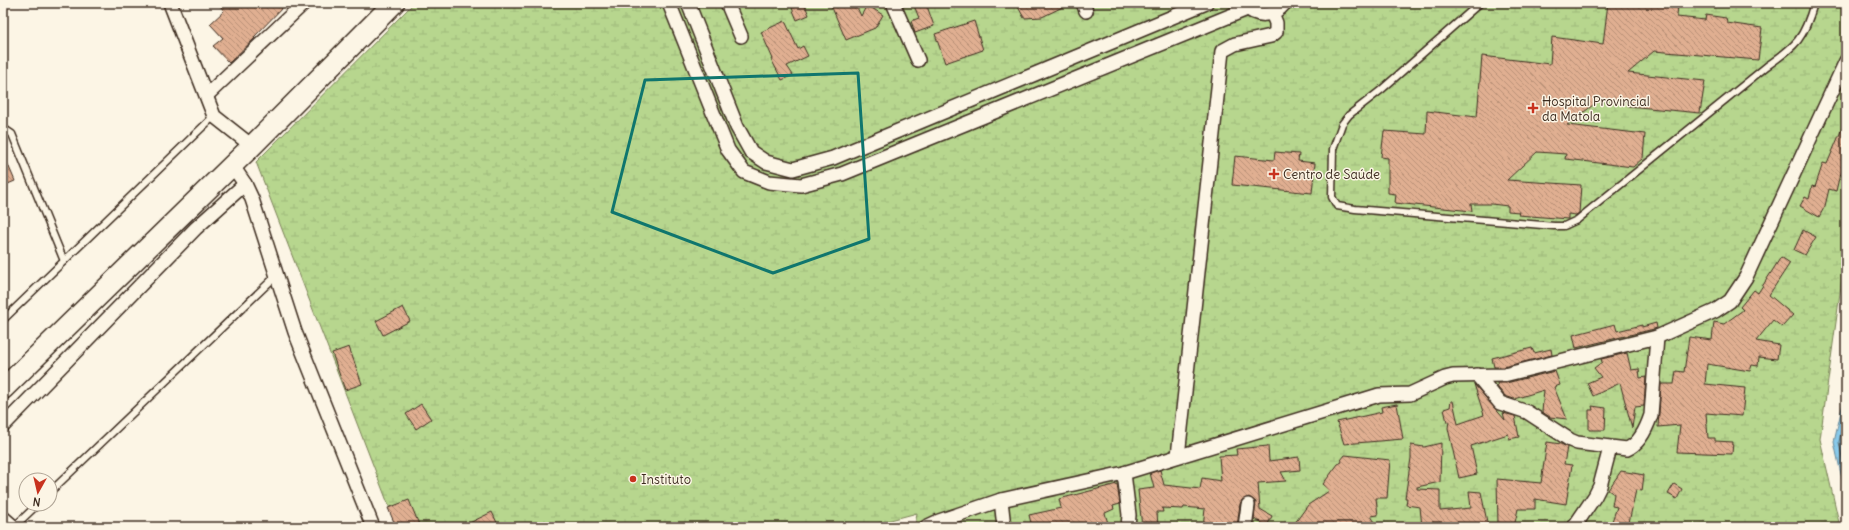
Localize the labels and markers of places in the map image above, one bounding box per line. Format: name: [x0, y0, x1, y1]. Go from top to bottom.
place label: Hospital Provincial da Matola: [1542, 93, 1650, 125]
marker: Hospital Provincial da Matola: [1527, 102, 1539, 114]
place label: Centro de Saúde: [1283, 166, 1380, 183]
marker: Centro de Saúde: [1268, 168, 1280, 180]
place label: Instituto: [641, 471, 691, 488]
marker: Instituto: [628, 474, 638, 484]

